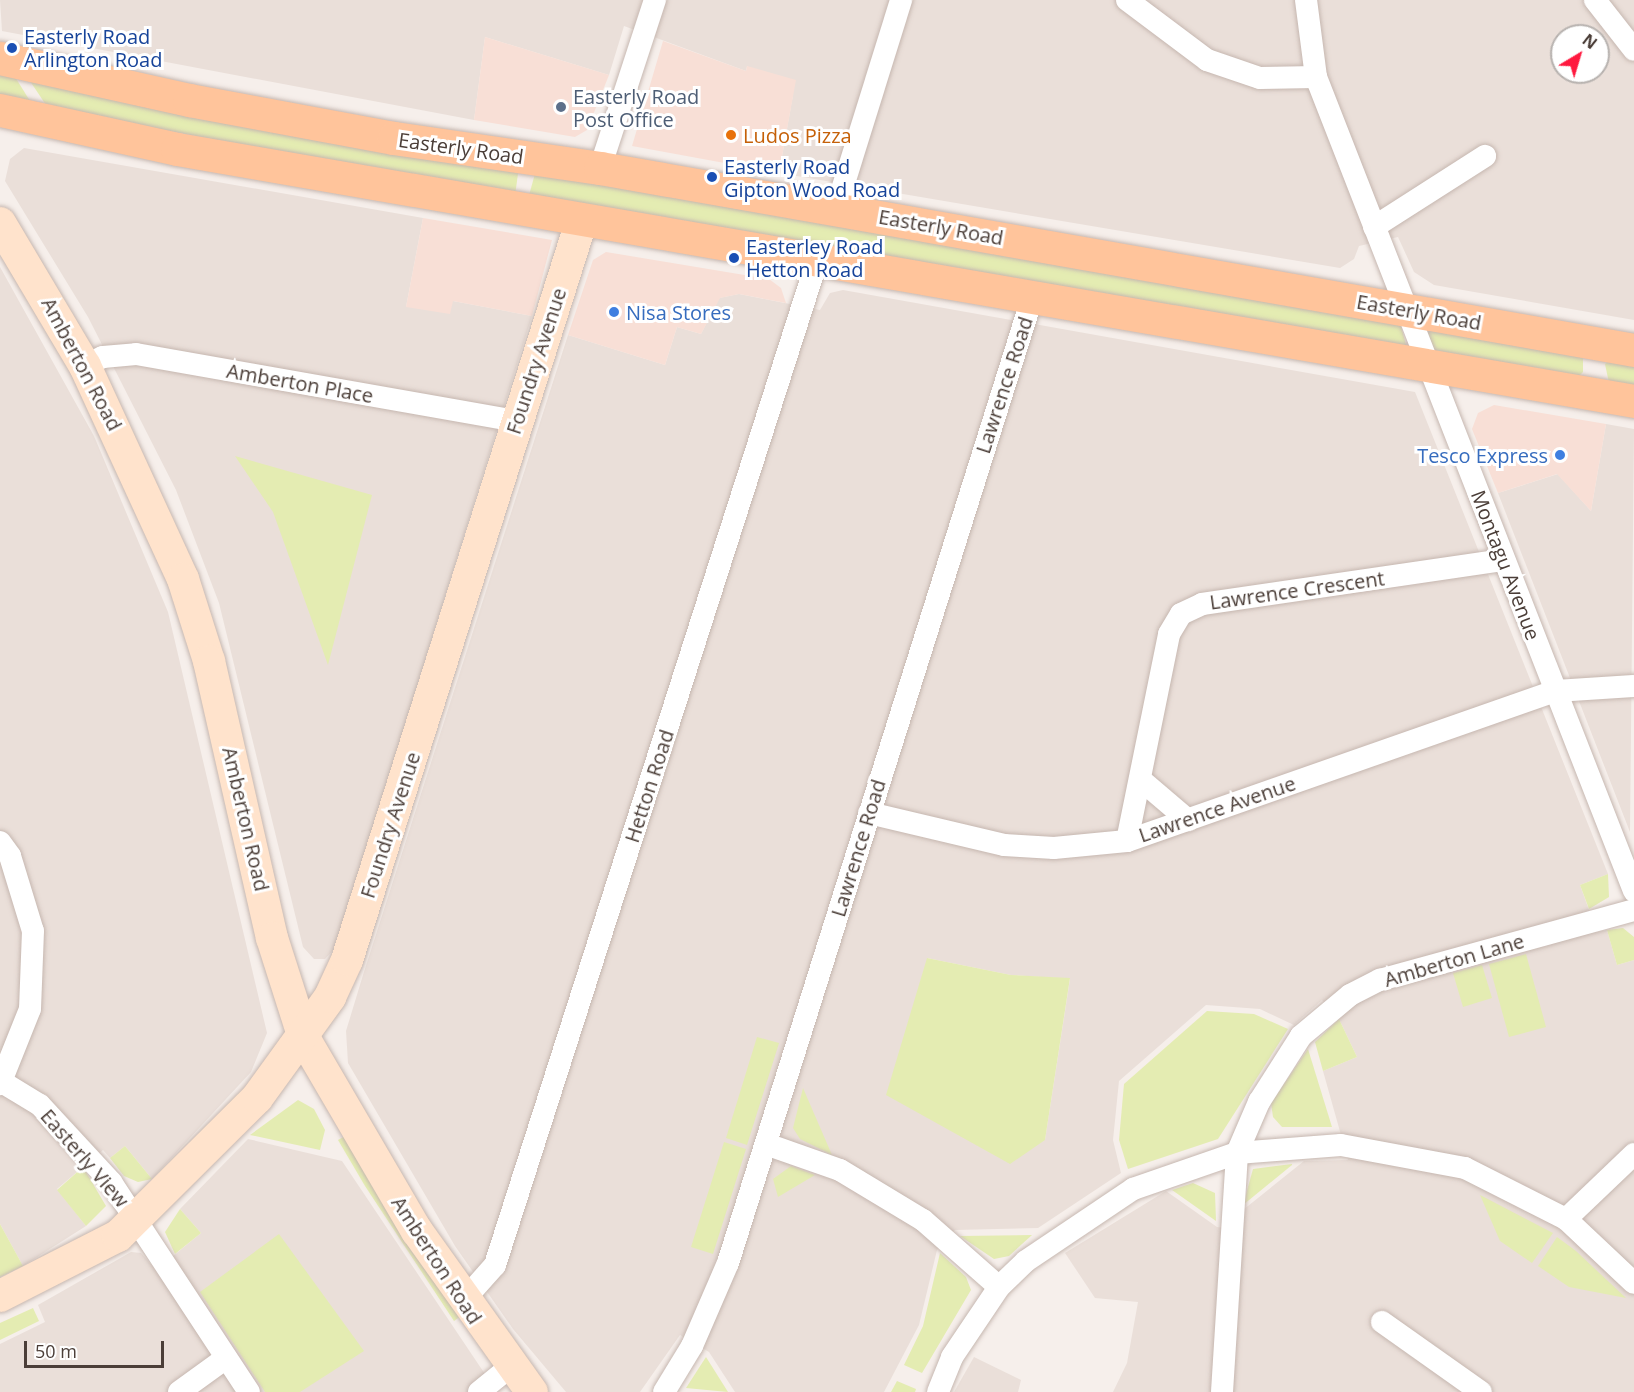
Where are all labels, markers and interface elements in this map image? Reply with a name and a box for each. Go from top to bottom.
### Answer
place label: Easterly Road Arlington Road [24,24,162,71]
north arrow [1550,24,1610,84]
text: N [1578,29,1602,54]
marker: Easterly Road Arlington Road [5,41,19,55]
place label: Easterly Road Post Office [573,84,699,131]
marker: Easterly Road Post Office [554,100,568,114]
place label: Ludos Pizza [743,123,852,147]
street label: Easterly Road [397,127,525,169]
marker: Ludos Pizza [724,128,738,142]
place label: Easterly Road Gipton Wood Road [724,154,900,201]
marker: Easterly Road Gipton Wood Road [705,170,719,184]
street label: Easterly Road [877,204,1005,250]
place label: Easterley Road Hetton Road [746,234,884,281]
marker: Easterley Road Hetton Road [727,251,741,265]
street label: Foundry Avenue [501,285,571,437]
street label: Easterly Road [1355,289,1483,335]
street label: Amberton Road [37,293,127,435]
place label: Nisa Stores [626,300,731,324]
marker: Nisa Stores [607,305,621,319]
street label: Lawrence Road [971,314,1037,456]
street label: Amberton Place [225,358,375,408]
place label: Tesco Express [1417,443,1548,467]
marker: Tesco Express [1553,448,1567,462]
street label: Montagu Avenue [1466,487,1546,643]
street label: Lawrence Crescent [1208,566,1386,614]
street label: Hetton Road [619,726,679,846]
street label: Amberton Road [218,745,274,893]
street label: Foundry Avenue [355,749,425,901]
street label: Lawrence Avenue [1135,771,1299,847]
street label: Lawrence Road [826,776,890,920]
street label: Amberton Lane [1381,929,1527,991]
street label: Easterly View [36,1104,134,1212]
street label: Amberton Road [387,1192,487,1328]
scale bar [27,1329,166,1367]
text: 50 m [35,1339,77,1363]

